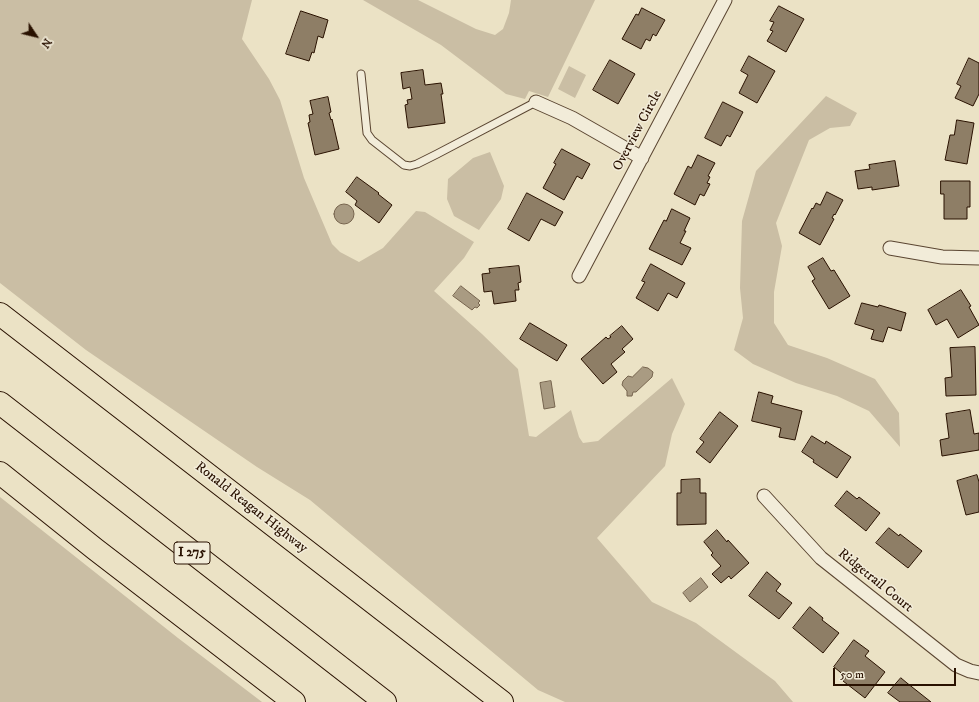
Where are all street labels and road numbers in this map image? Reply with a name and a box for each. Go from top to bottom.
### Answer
street label: Overview Circle [610,88,666,174]
street label: Ronald Reagan Highway [191,459,311,557]
road number: I 275 [174,542,210,564]
street label: Ridgetrail Court [834,546,916,616]

